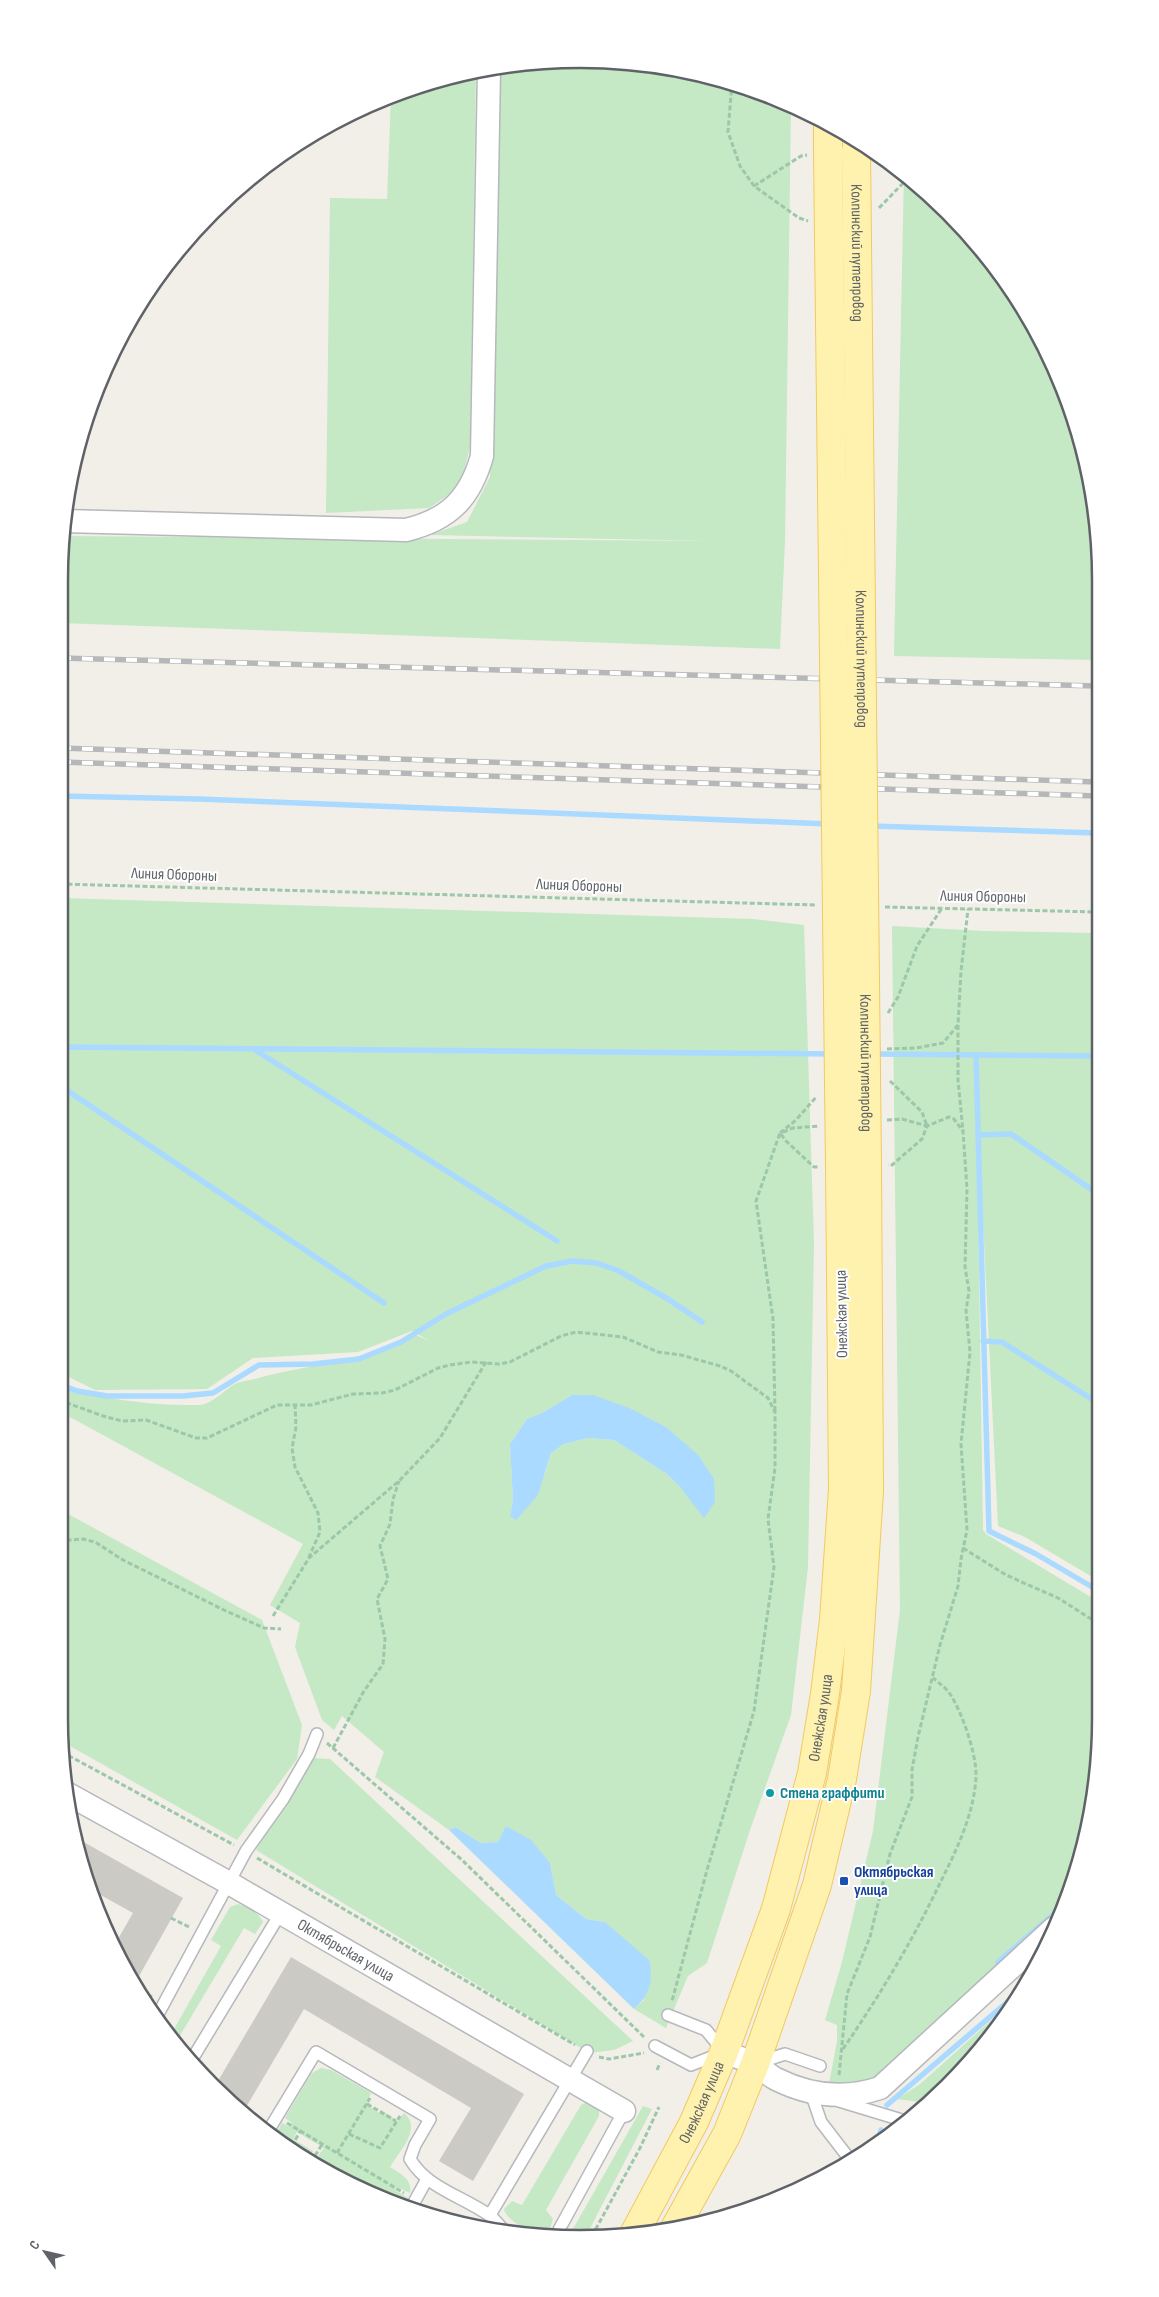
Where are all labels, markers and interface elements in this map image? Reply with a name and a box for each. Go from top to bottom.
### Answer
street label: Колпинский путепровод [847,184,867,322]
street label: Колпинский путепровод [851,590,872,728]
street label: Линия Обороны [130,864,217,886]
street label: Линия Обороны [535,875,622,897]
street label: Линия Обороны [939,887,1026,907]
street label: Колпинский путепровод [856,994,876,1132]
street label: Онежская улица [832,1270,852,1358]
street label: Онежская улица [805,1673,837,1763]
place label: Стена граффити [780,1784,884,1803]
marker: Стена граффити [764,1787,776,1799]
place label: Октябрьская улица [854,1863,934,1900]
marker: Октябрьская улица [838,1875,850,1887]
street label: Октябрьская улица [294,1915,398,1986]
street label: Онежская улица [675,2058,728,2147]
north arrow [20,2227,70,2277]
text: С [26,2237,44,2253]

